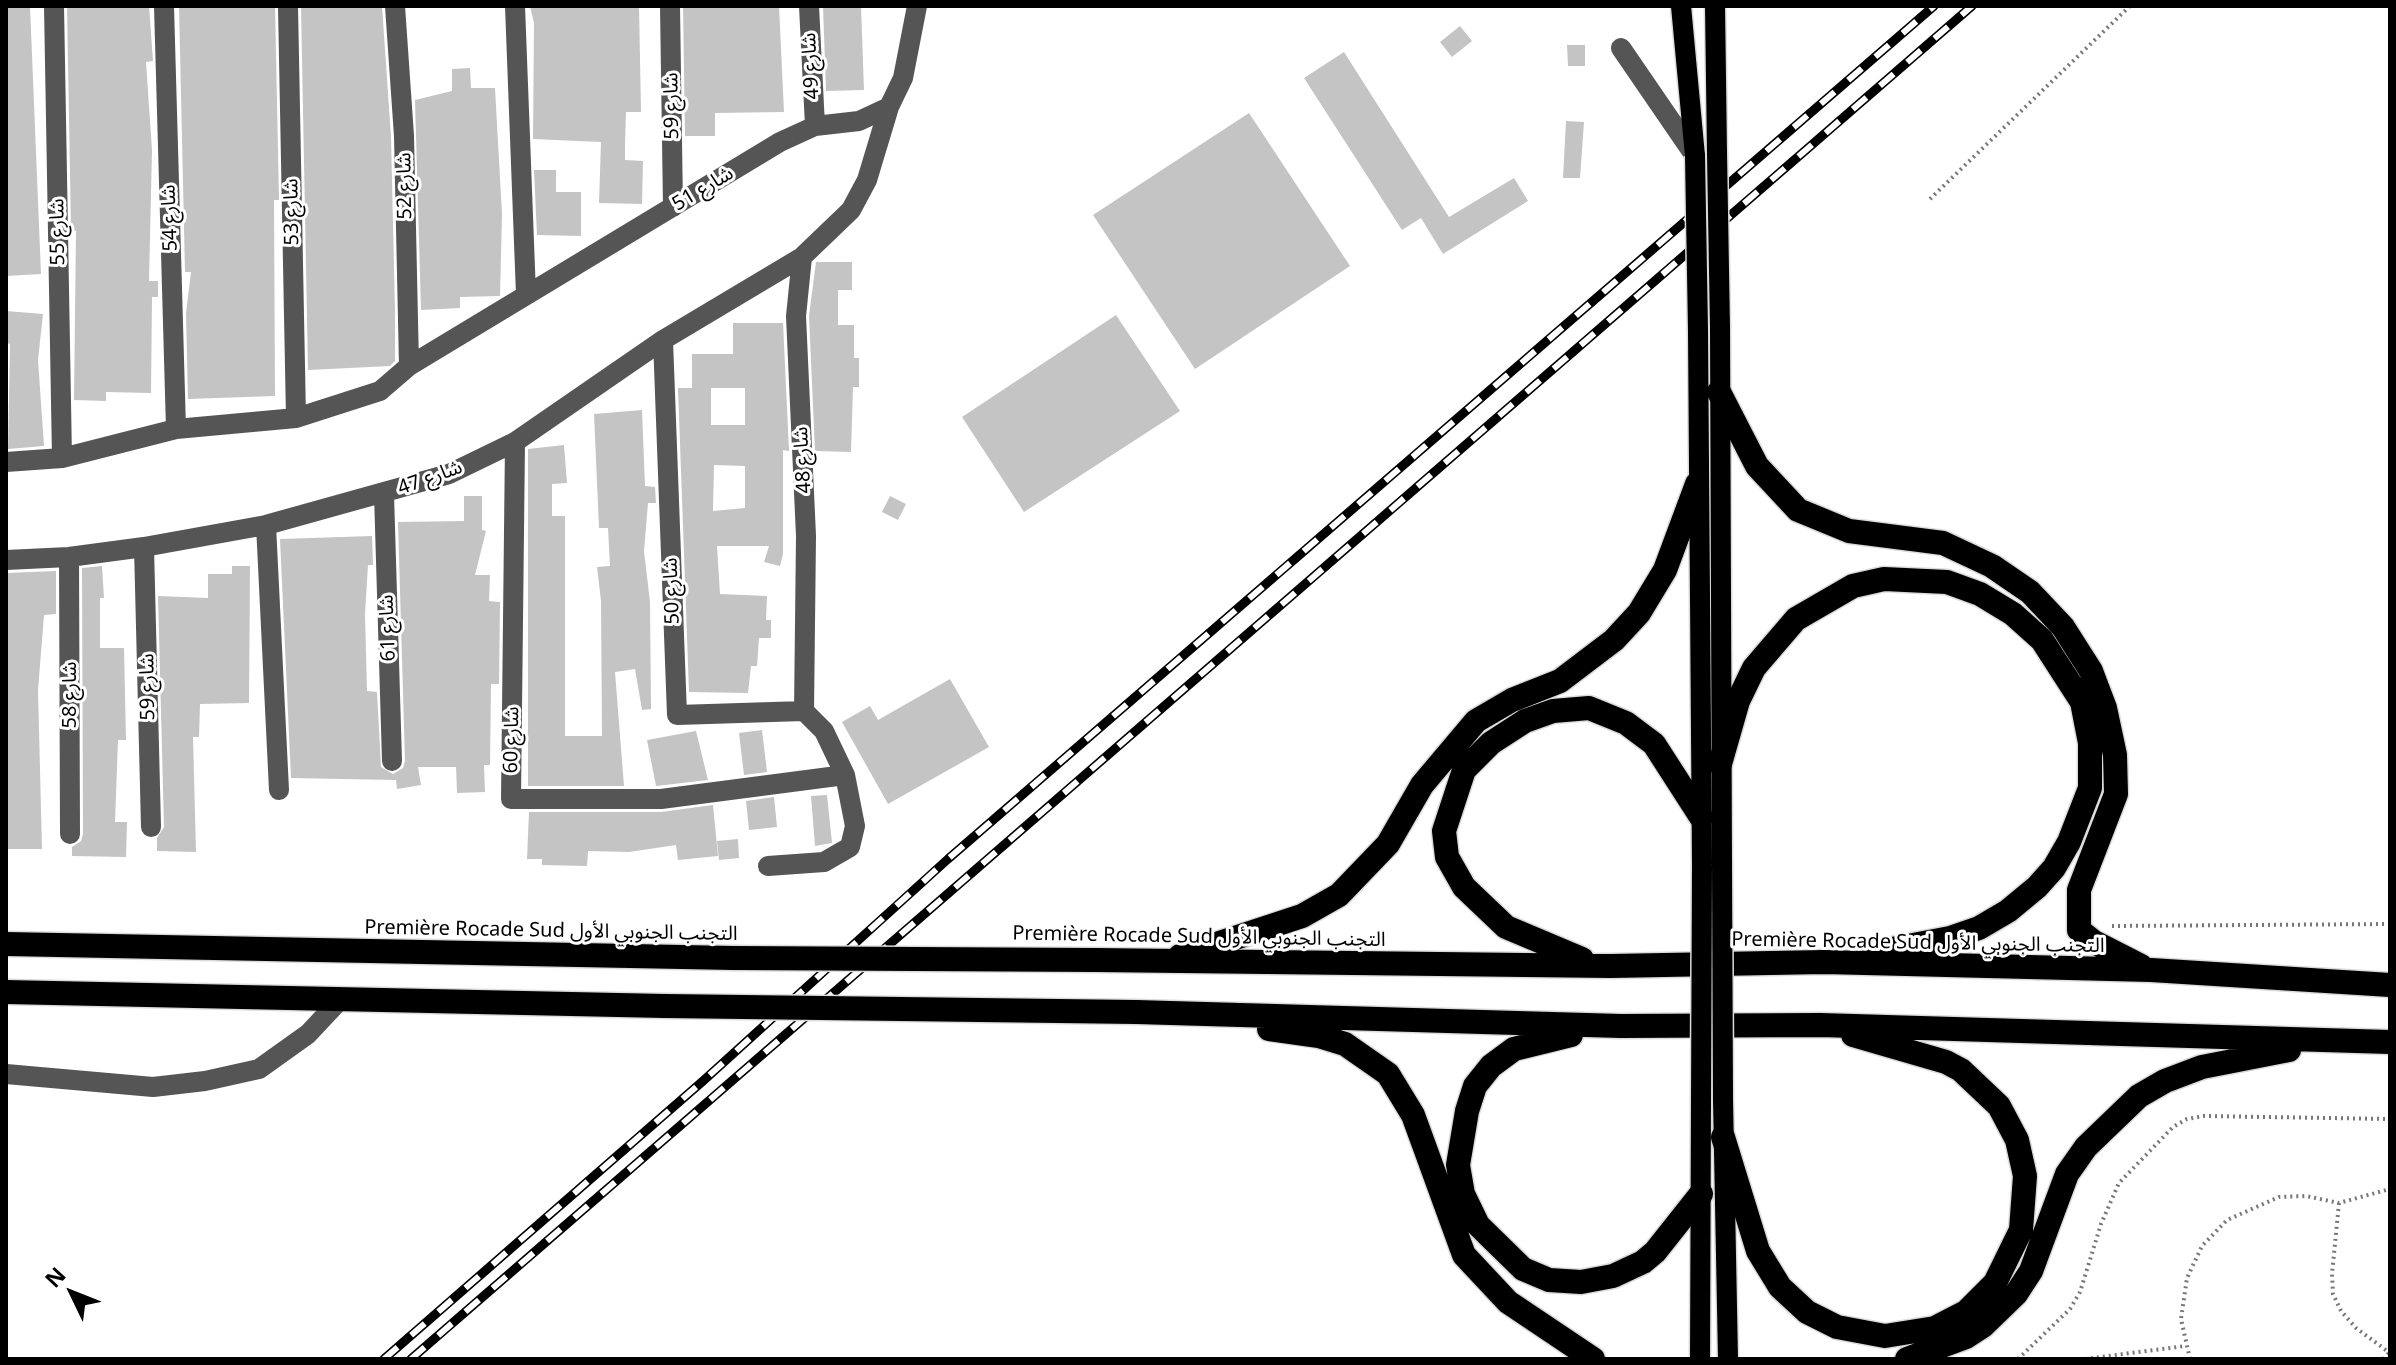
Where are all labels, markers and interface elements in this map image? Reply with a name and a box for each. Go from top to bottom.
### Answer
street label: شارع 49 [797,32,825,100]
street label: شارع 59 [659,72,685,140]
street label: شارع 52 [392,152,418,220]
street label: شارع 51 [668,161,738,217]
street label: شارع 53 [279,178,305,246]
street label: شارع 54 [157,184,183,252]
street label: شارع 55 [45,198,71,266]
street label: شارع 48 [789,426,817,494]
street label: شارع 47 [394,455,466,501]
street label: شارع 50 [659,557,685,625]
street label: شارع 61 [375,594,401,662]
street label: شارع 59 [135,653,161,721]
street label: شارع 58 [58,661,82,729]
street label: شارع 60 [499,706,525,774]
street label: Première Rocade Sud التجنب الجنوبي الأول [364,916,738,946]
street label: Première Rocade Sud التجنب الجنوبي الأول [1012,922,1386,952]
street label: Première Rocade Sud التجنب الجنوبي الأول [1731,928,2105,958]
north arrow [32,1253,112,1333]
text: N [37,1260,72,1293]

